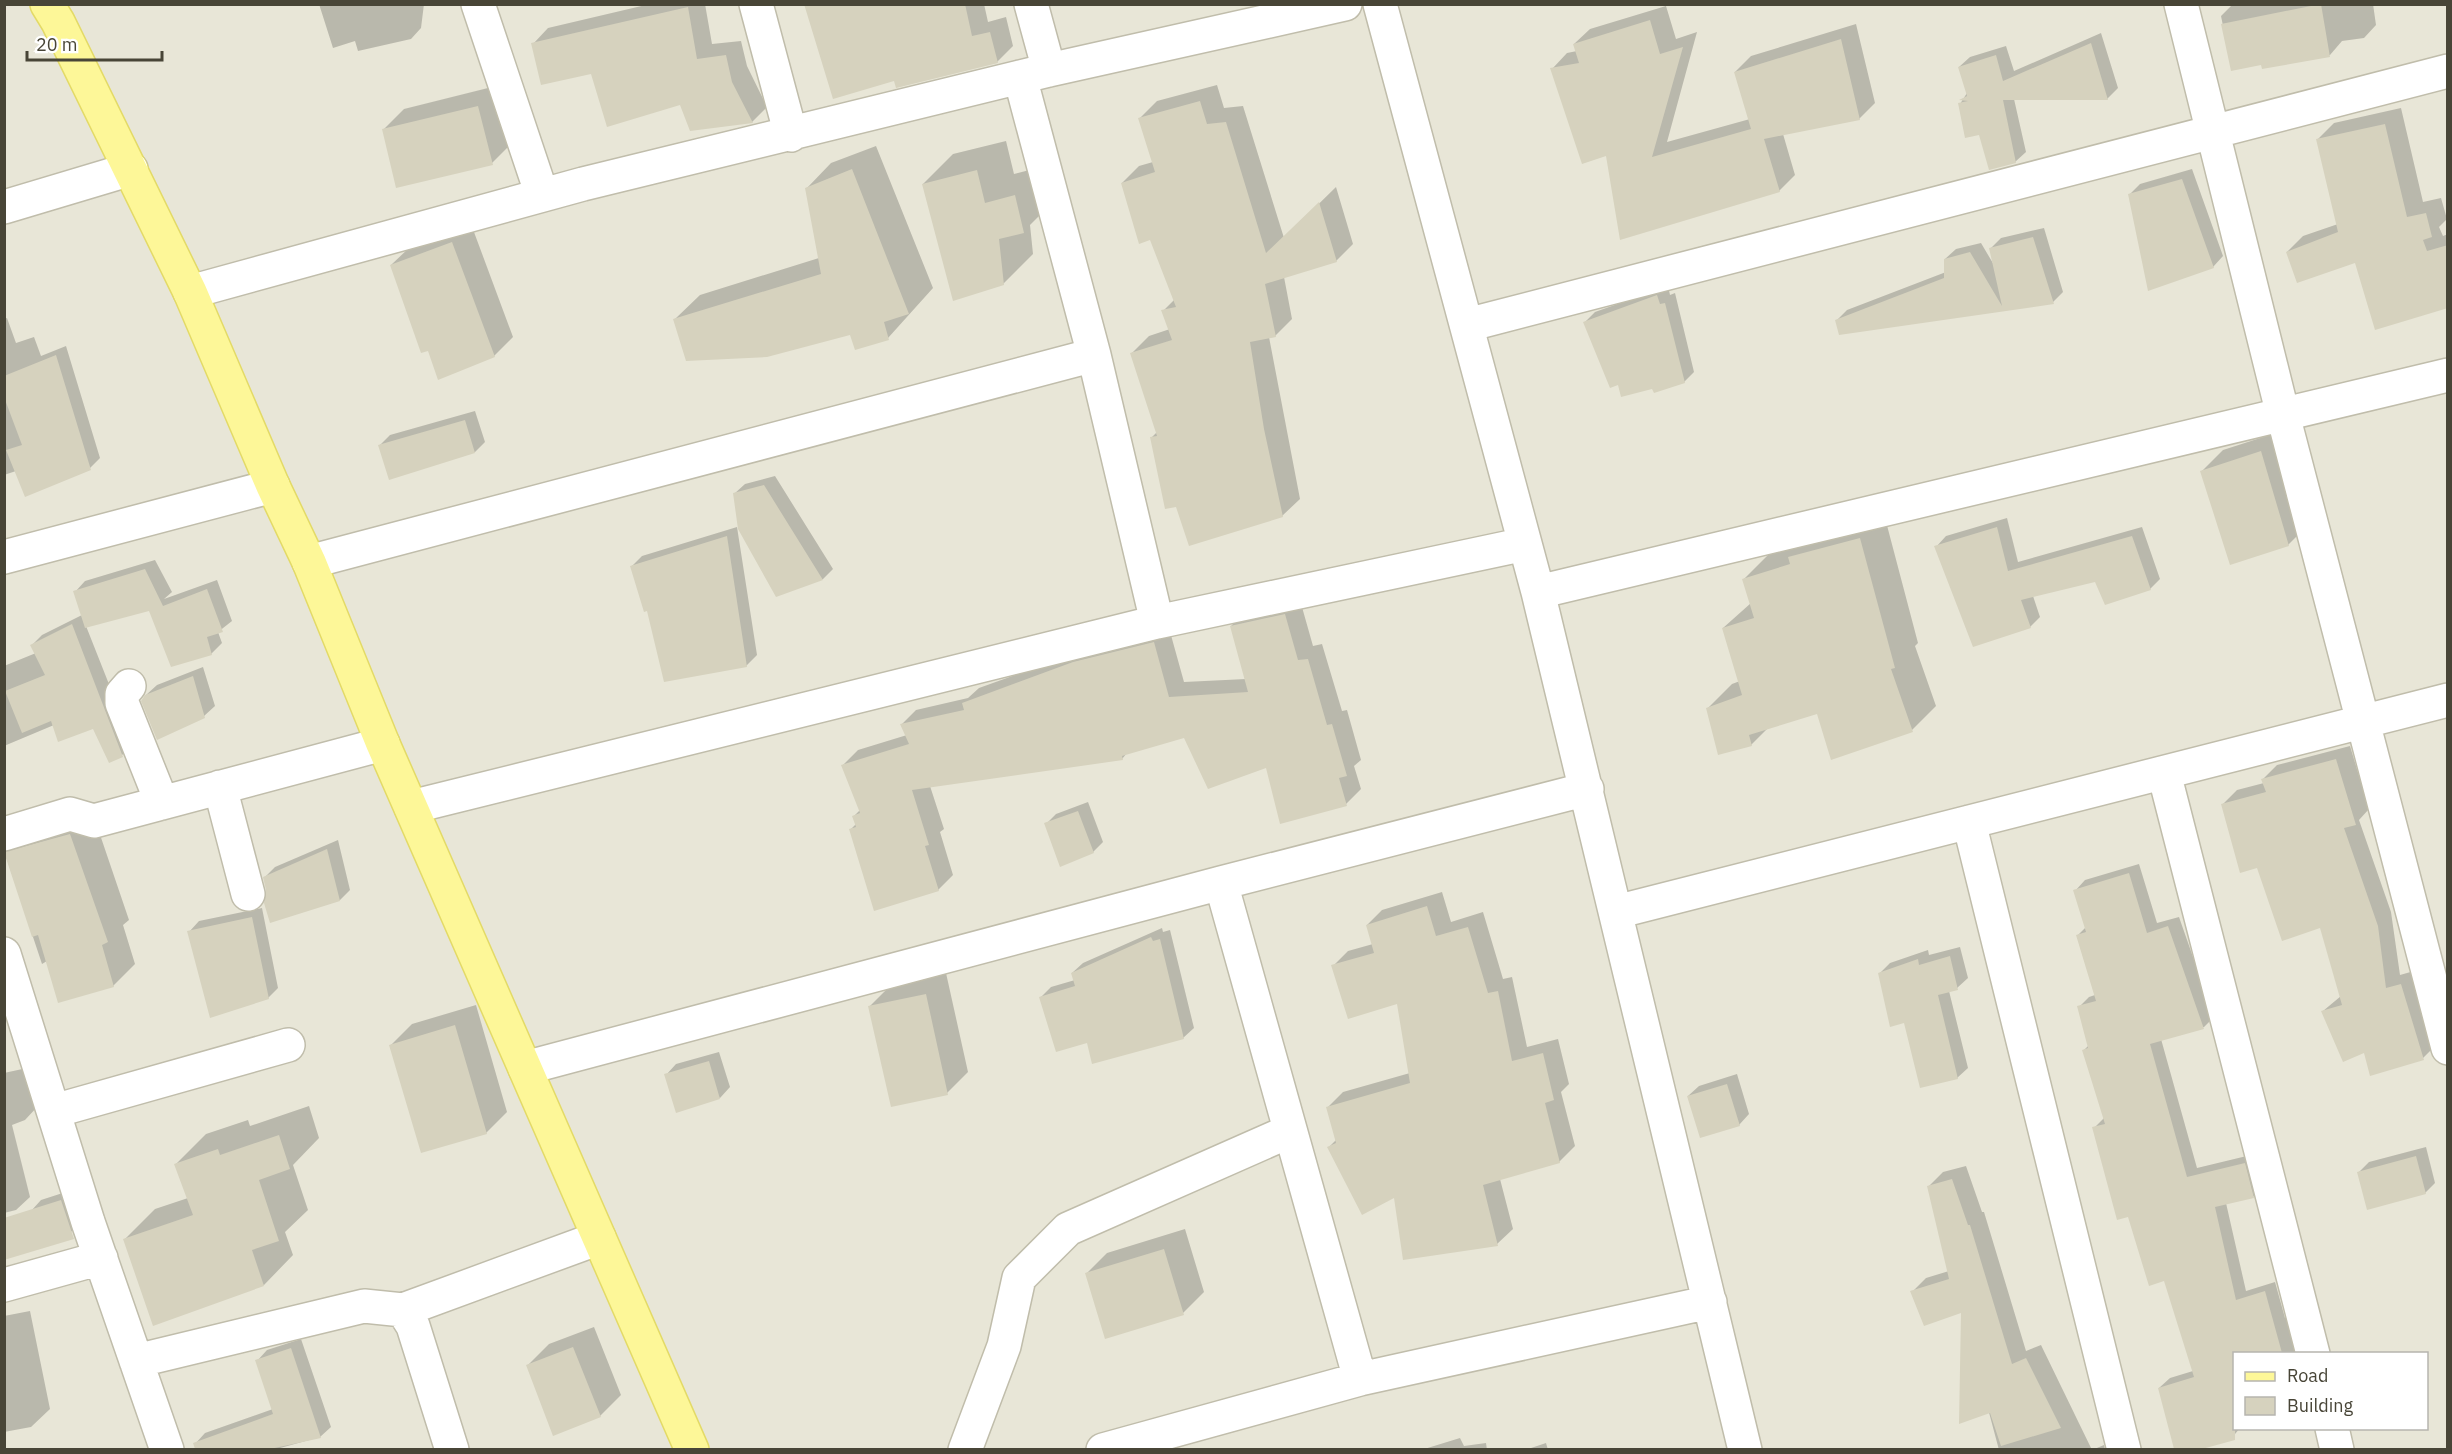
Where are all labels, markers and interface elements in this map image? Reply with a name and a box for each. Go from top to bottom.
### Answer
scale bar [27,24,162,62]
text: 20 m [36,33,78,56]
legend [2233,1352,2428,1430]
text: Road [2287,1364,2328,1387]
text: Building [2287,1394,2354,1417]

